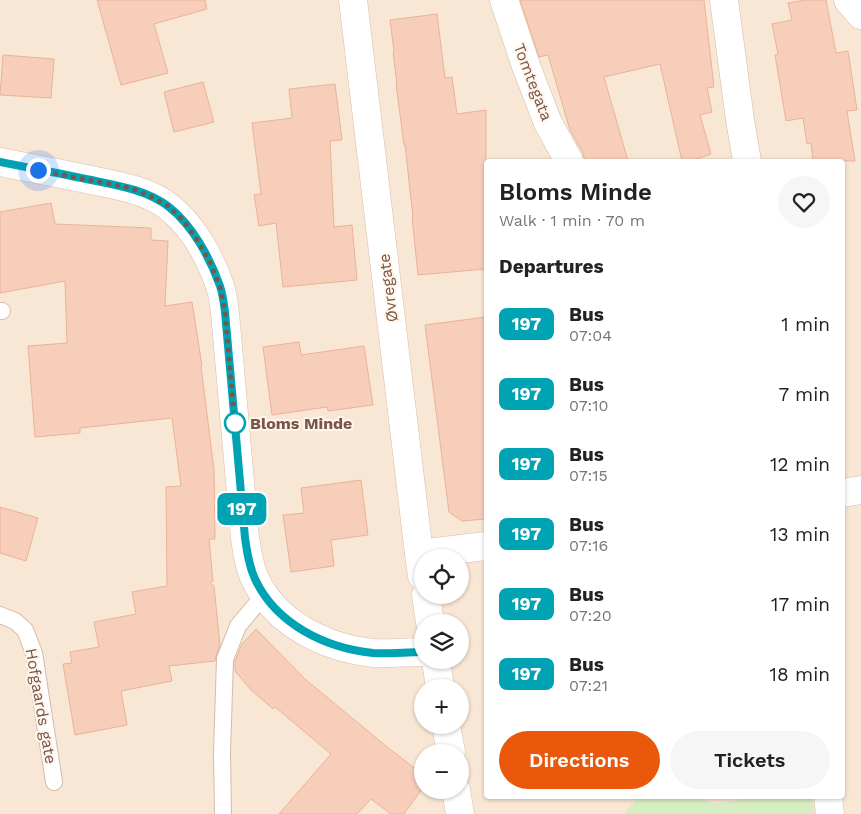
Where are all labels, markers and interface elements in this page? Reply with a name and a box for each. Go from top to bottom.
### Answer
street label: Tomtegata [510,41,556,123]
your location [26,158,51,183]
button: heart [778,176,830,228]
text: Bloms Minde [499,178,652,206]
text: Walk · 1 min · 70 m [499,211,645,230]
street label: Øvregate [374,253,402,323]
text: Departures [499,255,604,278]
text: Bus [569,303,604,326]
text: 197 [512,313,541,334]
text: 1 min [781,313,830,336]
text: 07:04 [569,326,612,345]
text: Bus [569,373,604,396]
text: 197 [512,383,541,404]
text: 7 min [779,383,830,406]
text: 07:10 [569,396,609,415]
marker: Bloms Minde [224,412,246,434]
place label: Bloms Minde [250,414,352,433]
text: Bus [569,443,604,466]
text: 197 [512,453,541,474]
text: 12 min [770,453,830,476]
text: 07:15 [569,466,608,485]
line badge: 197 [213,493,271,525]
text: 197 [227,498,257,519]
text: Bus [569,513,604,536]
text: 197 [512,523,541,544]
text: 13 min [770,523,830,546]
text: 07:16 [569,536,608,555]
map controls [414,549,469,799]
button: locate [414,549,469,604]
text: Bus [569,583,604,606]
text: 197 [512,593,541,614]
text: 17 min [771,593,830,616]
text: 07:20 [569,606,612,625]
button: layers [414,614,469,669]
street label: Hofgaards gate [21,647,61,765]
text: Bus [569,653,604,676]
text: 197 [512,663,541,684]
text: 18 min [769,663,830,686]
text: 07:21 [569,676,608,695]
button: + [414,679,469,734]
button: Directions [499,731,660,789]
button: Tickets [670,731,830,789]
button: − [414,744,469,799]

